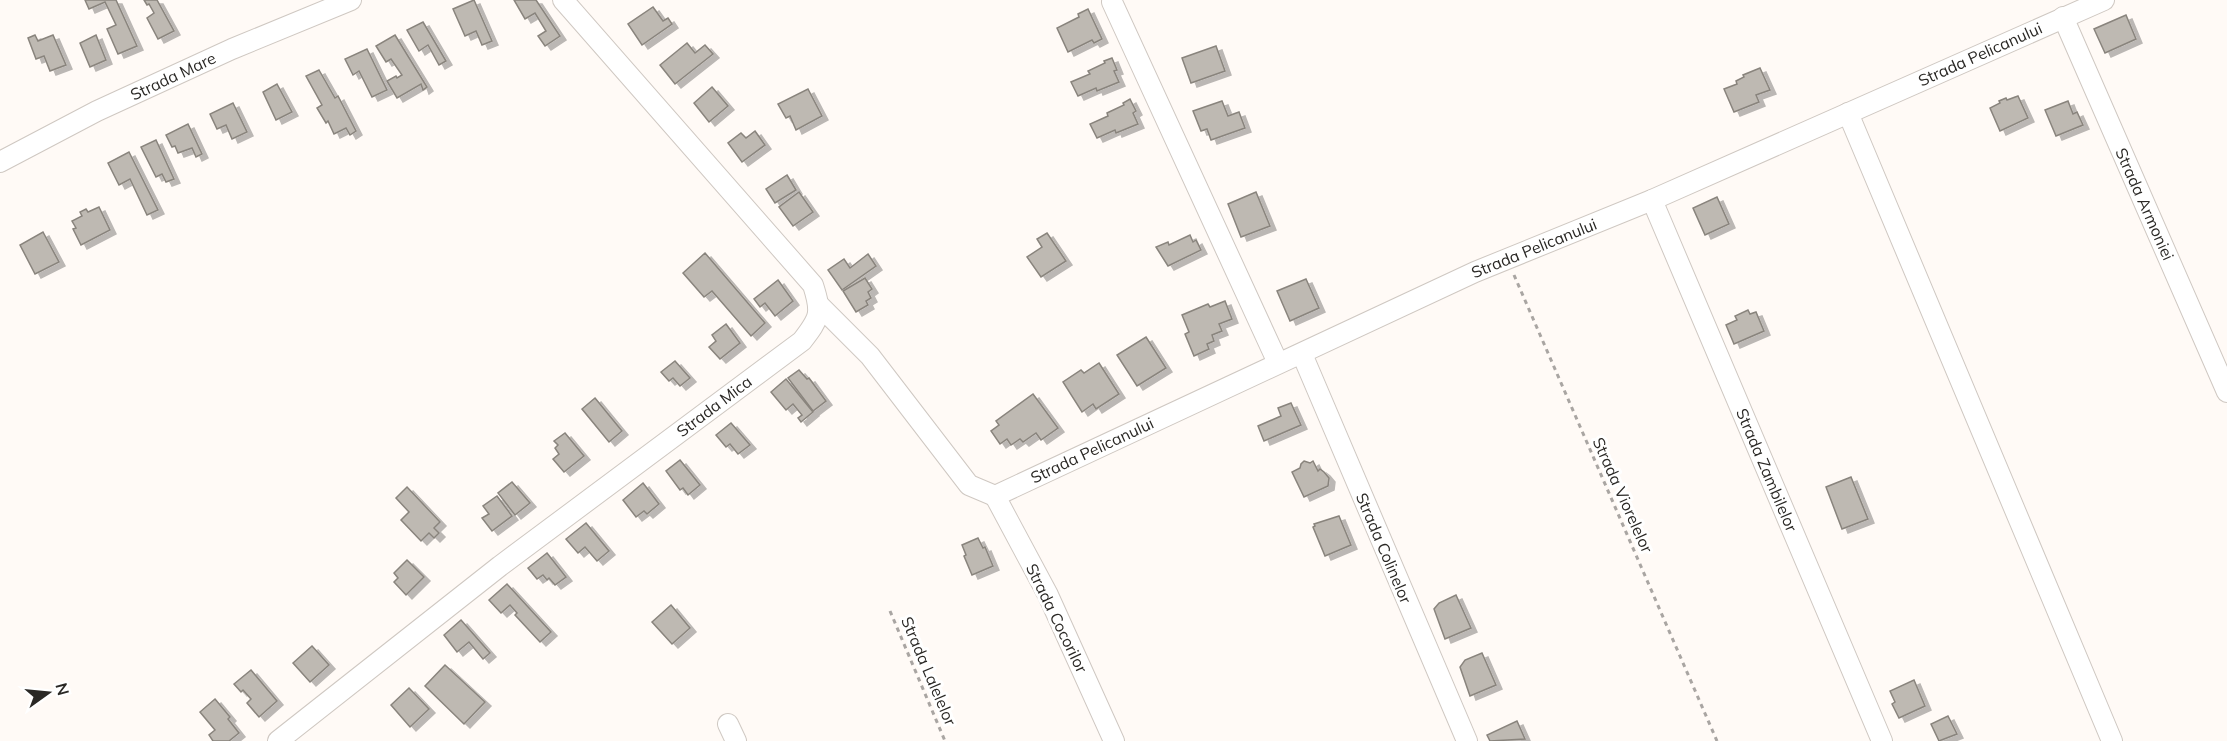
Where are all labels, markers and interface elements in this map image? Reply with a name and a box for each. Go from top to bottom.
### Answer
street label: Strada Pelicanului [1915,18,2045,90]
street label: Strada Mare [127,47,219,105]
street label: Strada Armoniei [2111,145,2179,263]
street label: Strada Pelicanului [1468,214,1600,282]
street label: Strada Mica [672,371,756,441]
street label: Strada Zambilelor [1732,405,1802,535]
street label: Strada Pelicanului [1027,413,1157,487]
street label: Strada Viorelelor [1589,434,1657,556]
street label: Strada Colinelor [1352,490,1416,606]
street label: Strada Cocorilor [1022,560,1092,676]
street label: Strada Lalelelor [897,614,961,729]
north arrow [18,663,78,723]
text: N [51,681,74,698]

